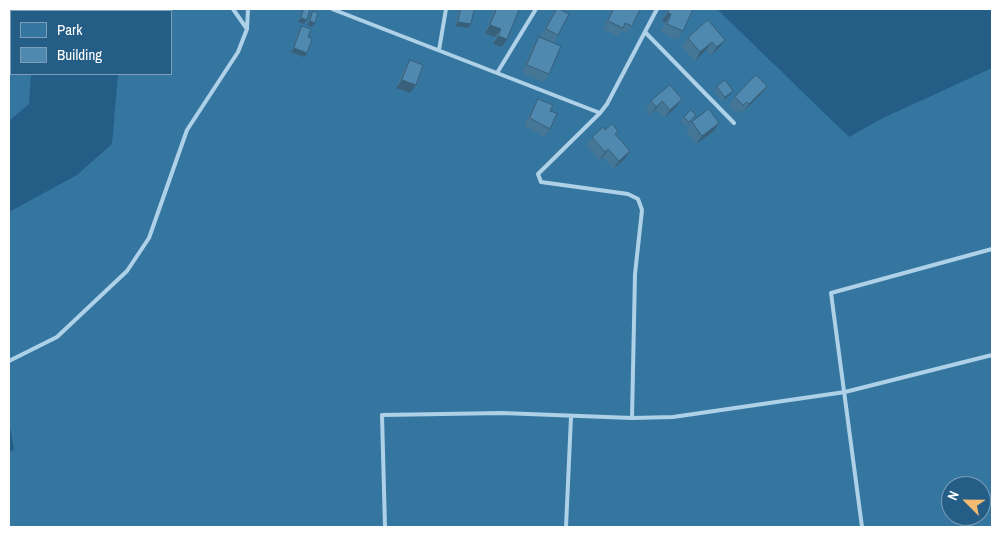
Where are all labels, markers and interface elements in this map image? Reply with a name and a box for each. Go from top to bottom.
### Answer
legend [10,10,172,75]
text: Park [57,19,82,40]
text: Building [57,44,102,65]
north arrow [941,476,991,526]
text: N [943,488,963,503]

